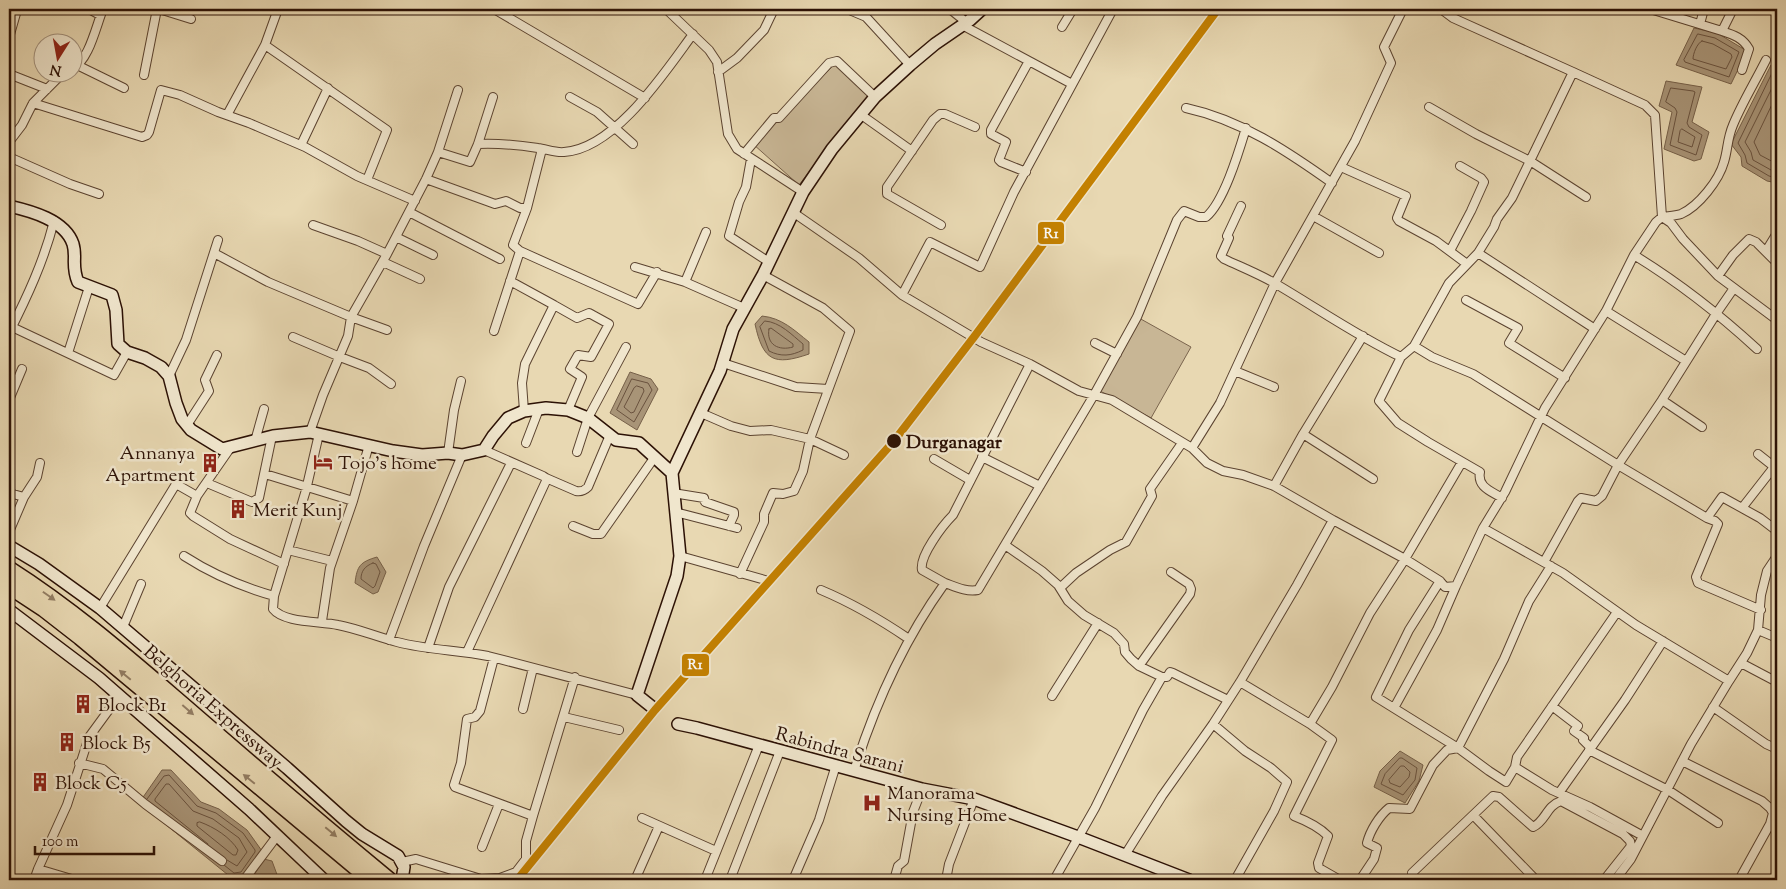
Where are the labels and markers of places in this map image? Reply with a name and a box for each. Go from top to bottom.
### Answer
place label: Durganagar [906,430,1003,457]
marker: Durganagar [885,432,903,450]
place label: Annanya Apartment [105,441,195,490]
hotel icon: Tojo's home [312,451,334,473]
place label: Tojo's home [338,451,437,478]
building icon: Annanya Apartment [199,452,221,474]
building icon: Merit Kunj [227,498,249,520]
place label: Merit Kunj [253,498,342,525]
building icon: Block B1 [72,693,94,715]
place label: Block B1 [98,693,167,720]
building icon: Block B5 [56,731,78,753]
place label: Block B5 [82,731,151,758]
building icon: Block C5 [29,771,51,793]
place label: Block C5 [55,771,127,798]
place label: Manorama Nursing Home [887,781,1007,830]
hospital icon: Manorama Nursing Home [861,792,883,814]

